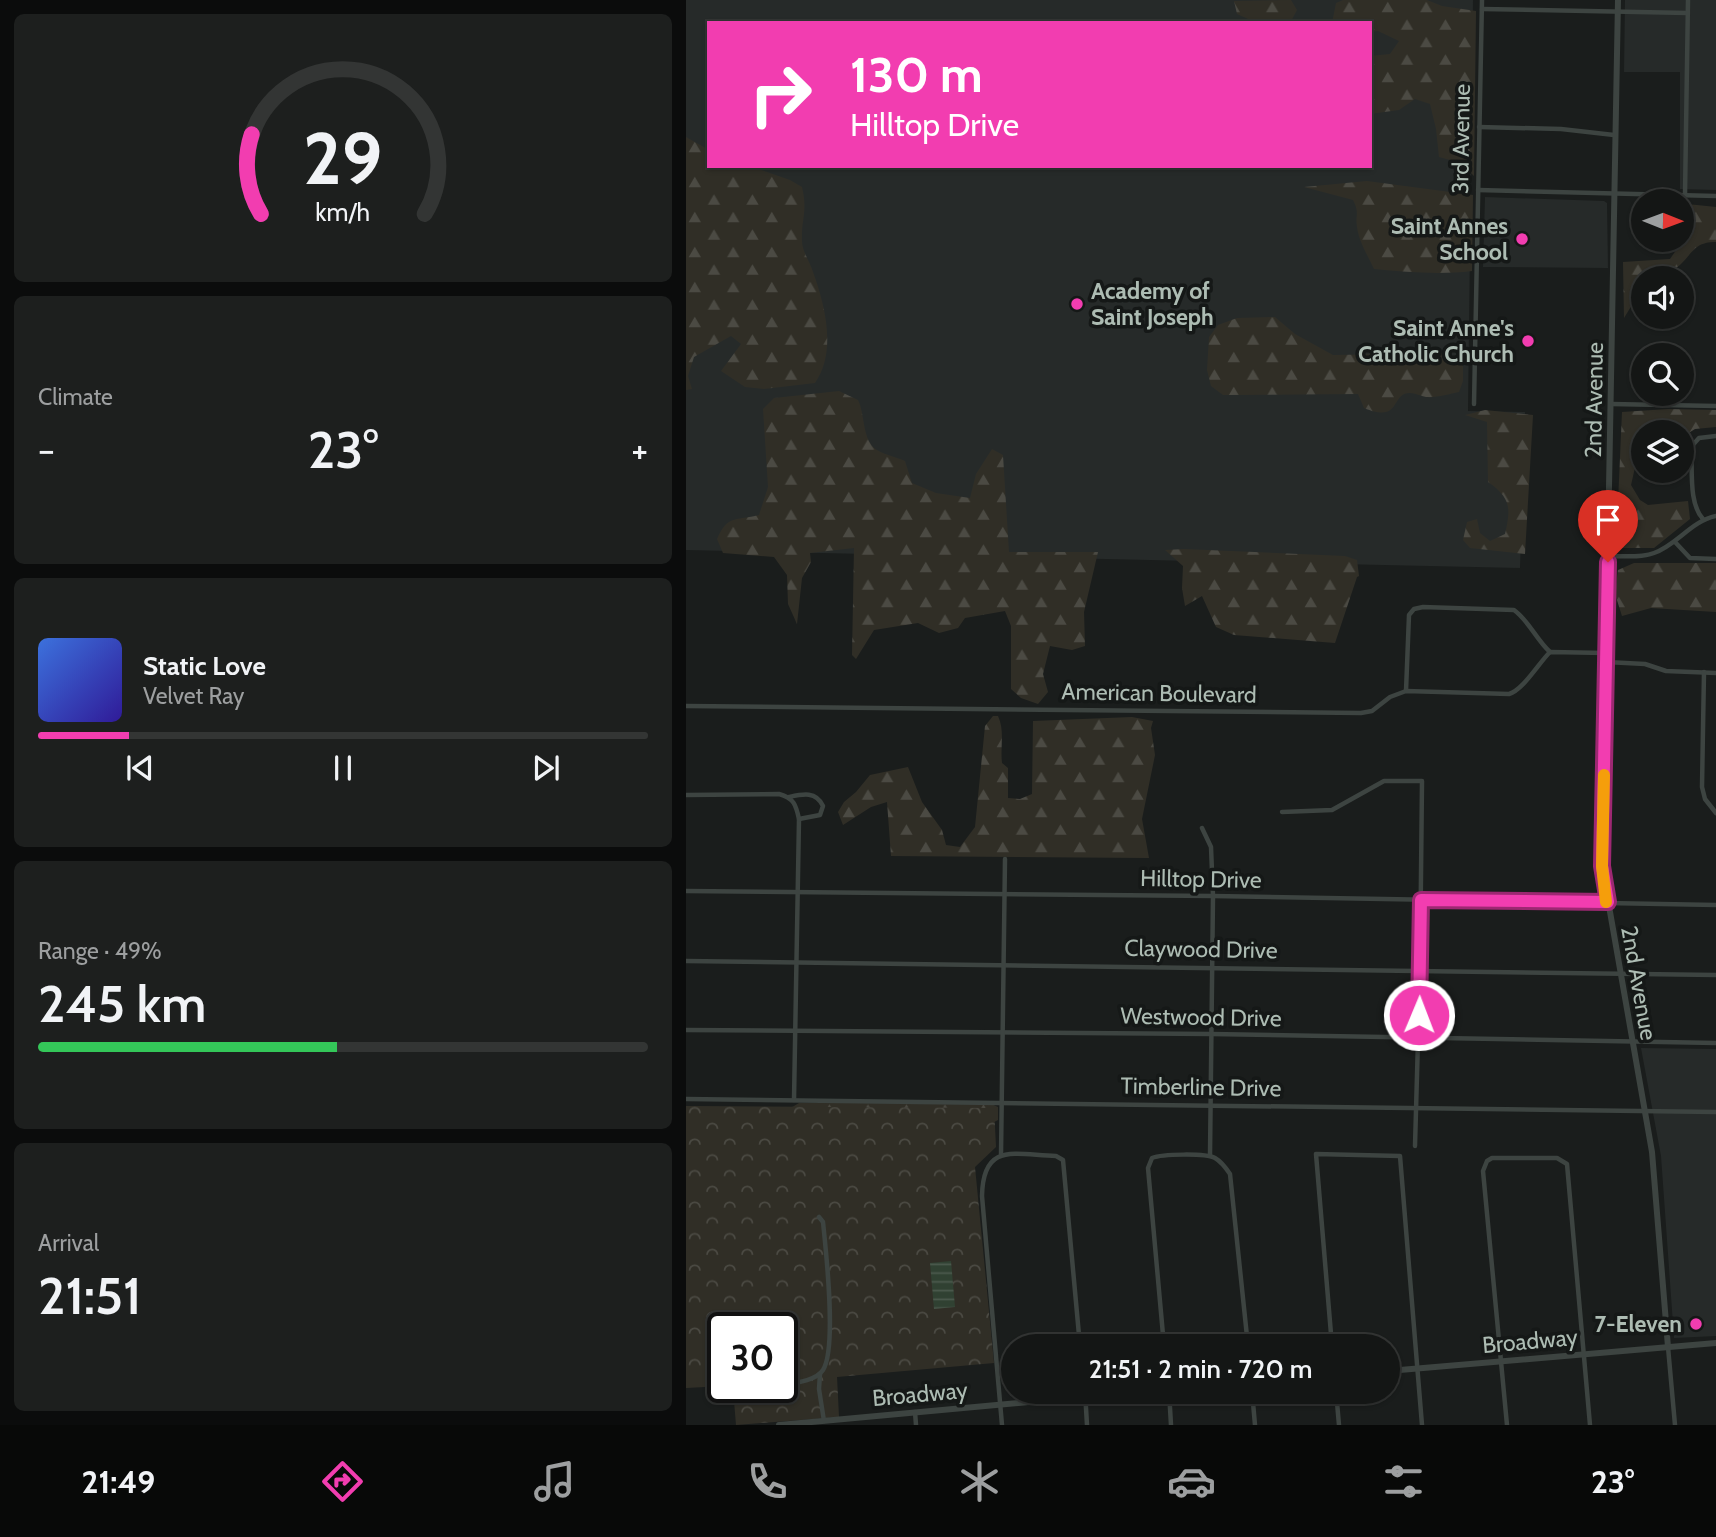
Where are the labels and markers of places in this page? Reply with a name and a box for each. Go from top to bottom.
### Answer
place label: Saint Annes School [1391,212,1508,266]
marker: Saint Annes School [1514,231,1530,247]
place label: Academy of Saint Joseph [1091,277,1214,331]
marker: Academy of Saint Joseph [1069,296,1085,312]
place label: Saint Anne's Catholic Church [1358,314,1514,368]
marker: Saint Anne's Catholic Church [1520,333,1536,349]
pin [1578,490,1638,562]
place label: 7-Eleven [1595,1310,1682,1338]
marker: 7-Eleven [1688,1316,1704,1332]

